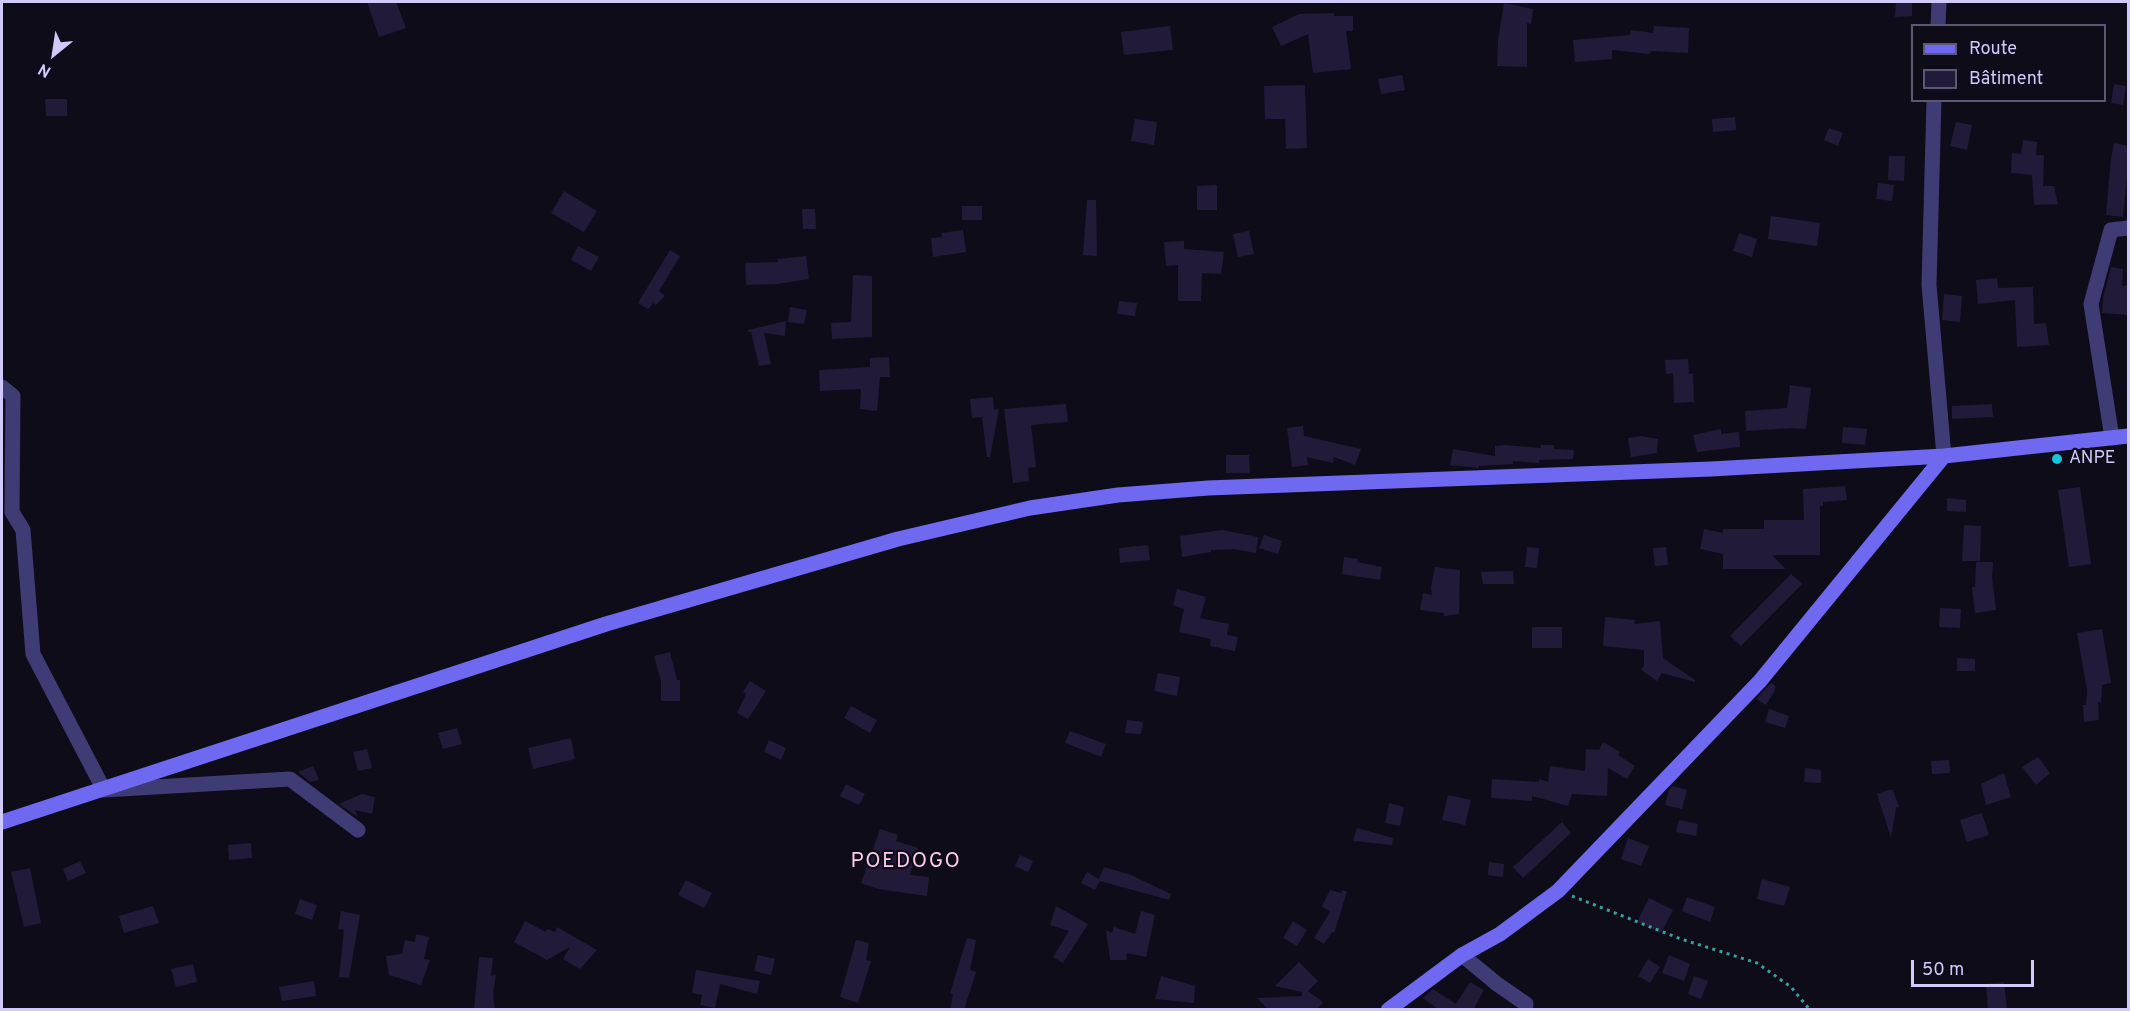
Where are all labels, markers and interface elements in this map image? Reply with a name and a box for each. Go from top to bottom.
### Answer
north arrow [24,24,84,84]
legend [1911,24,2106,102]
text: Route [1969,38,2017,61]
text: N [35,58,55,81]
text: Bâtiment [1969,68,2043,91]
place label: ANPE [2069,448,2116,470]
marker: ANPE [2050,452,2064,466]
district label: POEDOGO [851,850,961,876]
scale bar [1914,948,2037,986]
text: 50 m [1922,959,1964,982]

